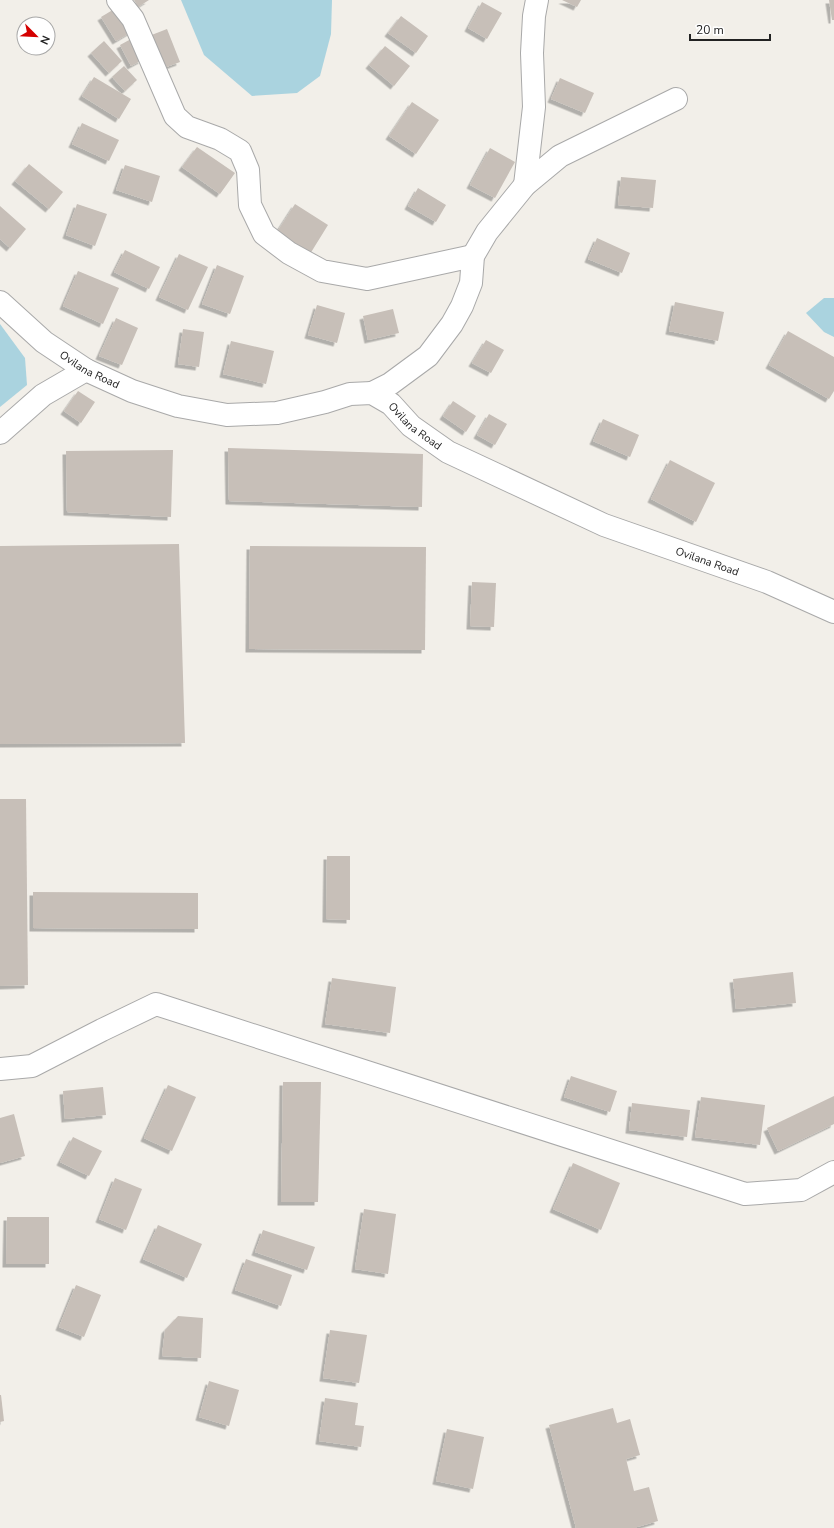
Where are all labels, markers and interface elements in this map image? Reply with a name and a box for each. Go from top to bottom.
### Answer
north arrow [16,16,56,56]
scale bar [690,16,770,42]
text: 20 m [696,22,724,38]
text: N [36,33,53,47]
street label: Ovilana Road [57,347,122,392]
street label: Ovilana Road [385,399,445,453]
street label: Ovilana Road [674,543,741,579]

